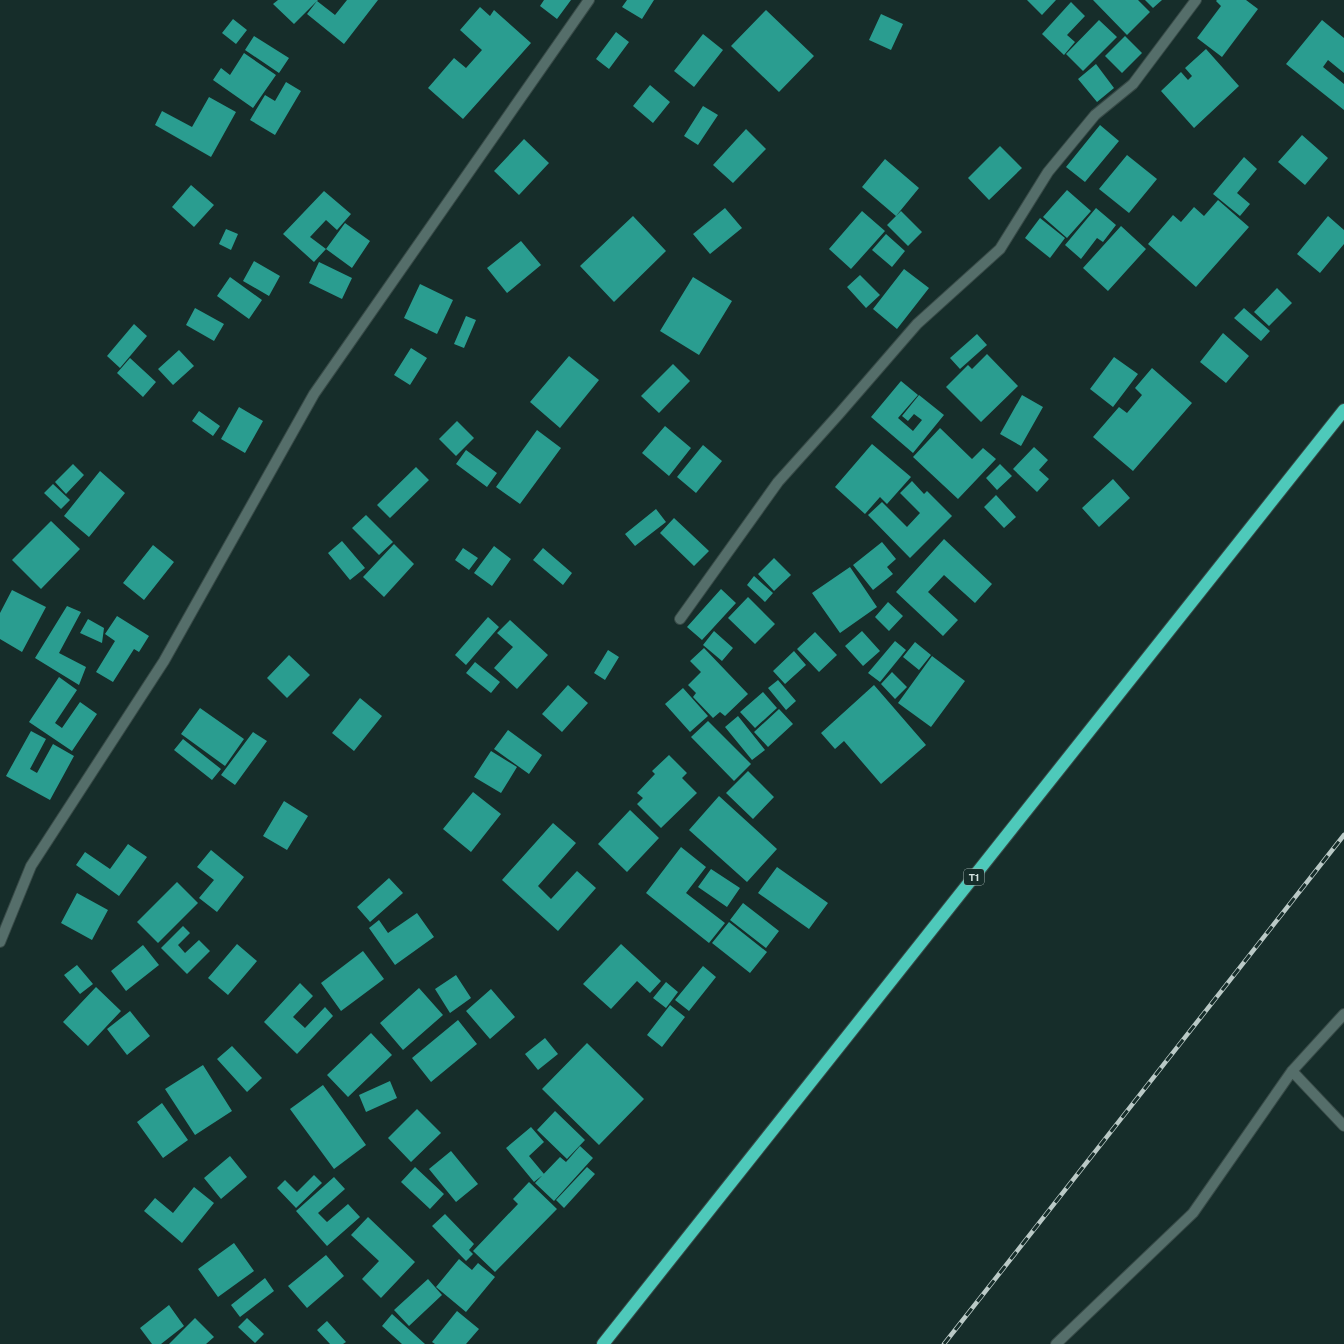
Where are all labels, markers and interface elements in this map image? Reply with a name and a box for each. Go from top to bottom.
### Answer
road number: T1 [964,869,984,885]

